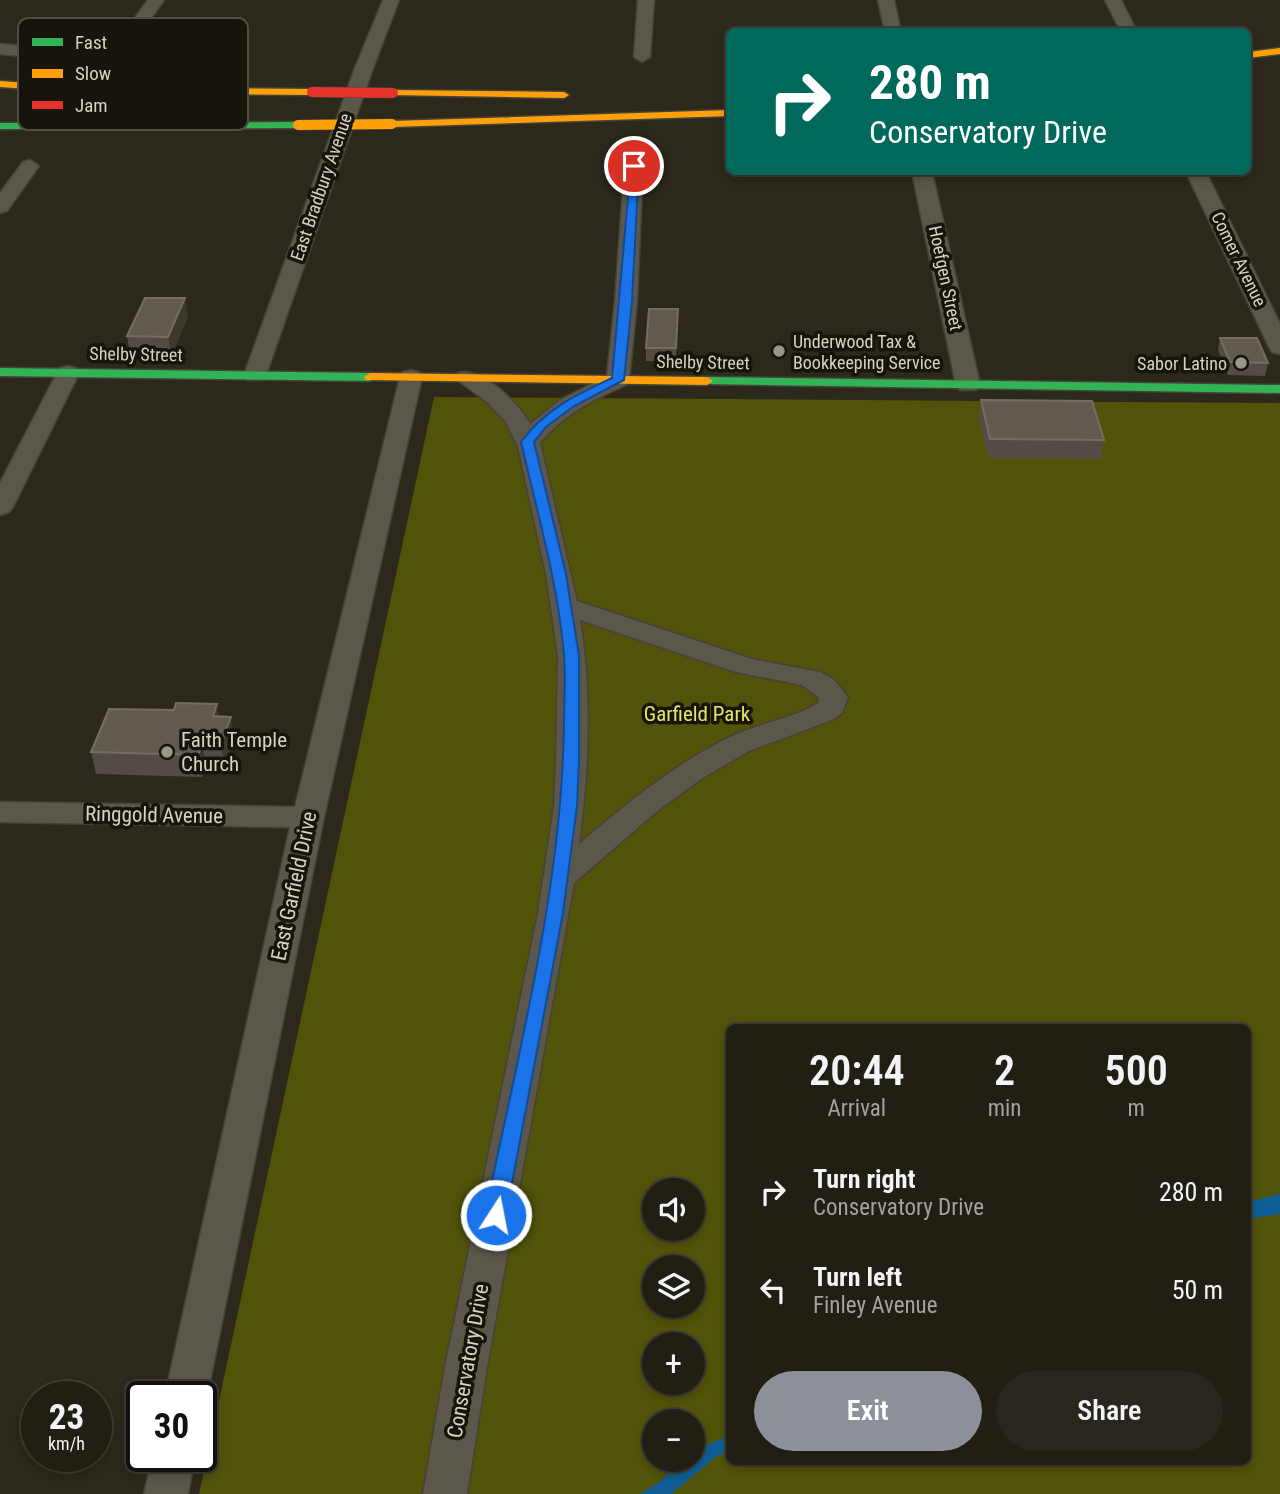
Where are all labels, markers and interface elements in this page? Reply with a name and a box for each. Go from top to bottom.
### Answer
legend [18,18,248,130]
text: Fast [75,31,107,54]
text: 280 m [869,54,991,111]
icon: right [754,56,845,147]
text: Slow [75,62,111,85]
text: Jam [75,94,108,117]
street label: East Bradbury Avenue [286,111,356,263]
text: Conservatory Drive [869,113,1107,151]
pin [604,136,664,196]
icon: arrive [615,147,653,185]
street label: Comer Avenue [1207,208,1271,310]
street label: Hoefgen Street [925,224,967,332]
place label: Underwood Tax & Bookkeeping Service [793,331,941,373]
street label: Shelby Street [89,343,183,365]
marker: Underwood Tax & Bookkeeping Service [771,343,787,359]
street label: Shelby Street [656,351,750,373]
place label: Sabor Latino [1137,353,1227,374]
marker: Sabor Latino [1233,355,1249,371]
park label: Garfield Park [644,702,751,726]
place label: Faith Temple Church [181,728,287,776]
marker: Faith Temple Church [159,744,175,760]
street label: Ringgold Avenue [85,802,223,828]
street label: East Garfield Drive [266,809,322,963]
text: 20:44 [809,1046,905,1095]
text: 2 [994,1046,1015,1095]
text: 500 [1105,1046,1168,1095]
text: Arrival [828,1095,886,1122]
text: min [988,1095,1021,1122]
text: m [1128,1095,1145,1122]
text: Turn right [813,1164,915,1194]
icon: right [754,1173,792,1211]
text: 280 m [1159,1177,1223,1207]
position arrow [459,1178,533,1252]
map controls [642,1178,705,1472]
button: sound [642,1178,705,1241]
text: Conservatory Drive [813,1194,984,1221]
button: layers [642,1255,705,1318]
text: Turn left [813,1262,902,1292]
icon: left [754,1271,792,1309]
text: 50 m [1172,1275,1223,1305]
street label: Conservatory Drive [443,1282,493,1440]
text: Finley Avenue [813,1292,937,1319]
button: + [642,1332,705,1395]
button: Exit [754,1371,982,1451]
button: Share [996,1371,1223,1451]
speed limit sign: 30 [126,1381,217,1472]
text: 23 [49,1397,84,1438]
button: − [642,1409,705,1472]
text: km/h [48,1433,85,1454]

